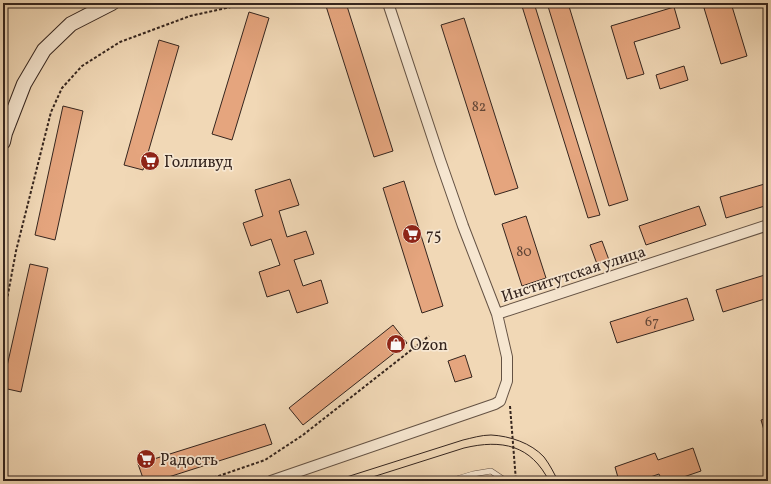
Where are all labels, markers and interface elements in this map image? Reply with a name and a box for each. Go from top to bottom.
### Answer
house number: 82 [472,98,486,117]
supermarket icon: Голливуд [139,150,161,172]
place label: Голливуд [164,152,232,174]
supermarket icon: 75 [401,223,423,245]
place label: 75 [426,225,441,247]
street label: Институтская улица [499,241,649,309]
house number: 80 [516,243,532,262]
house number: 67 [645,313,659,332]
shop icon: Ozon [385,333,407,355]
place label: Ozon [410,335,448,357]
supermarket icon: Радость [135,448,157,470]
place label: Радость [160,450,218,472]

